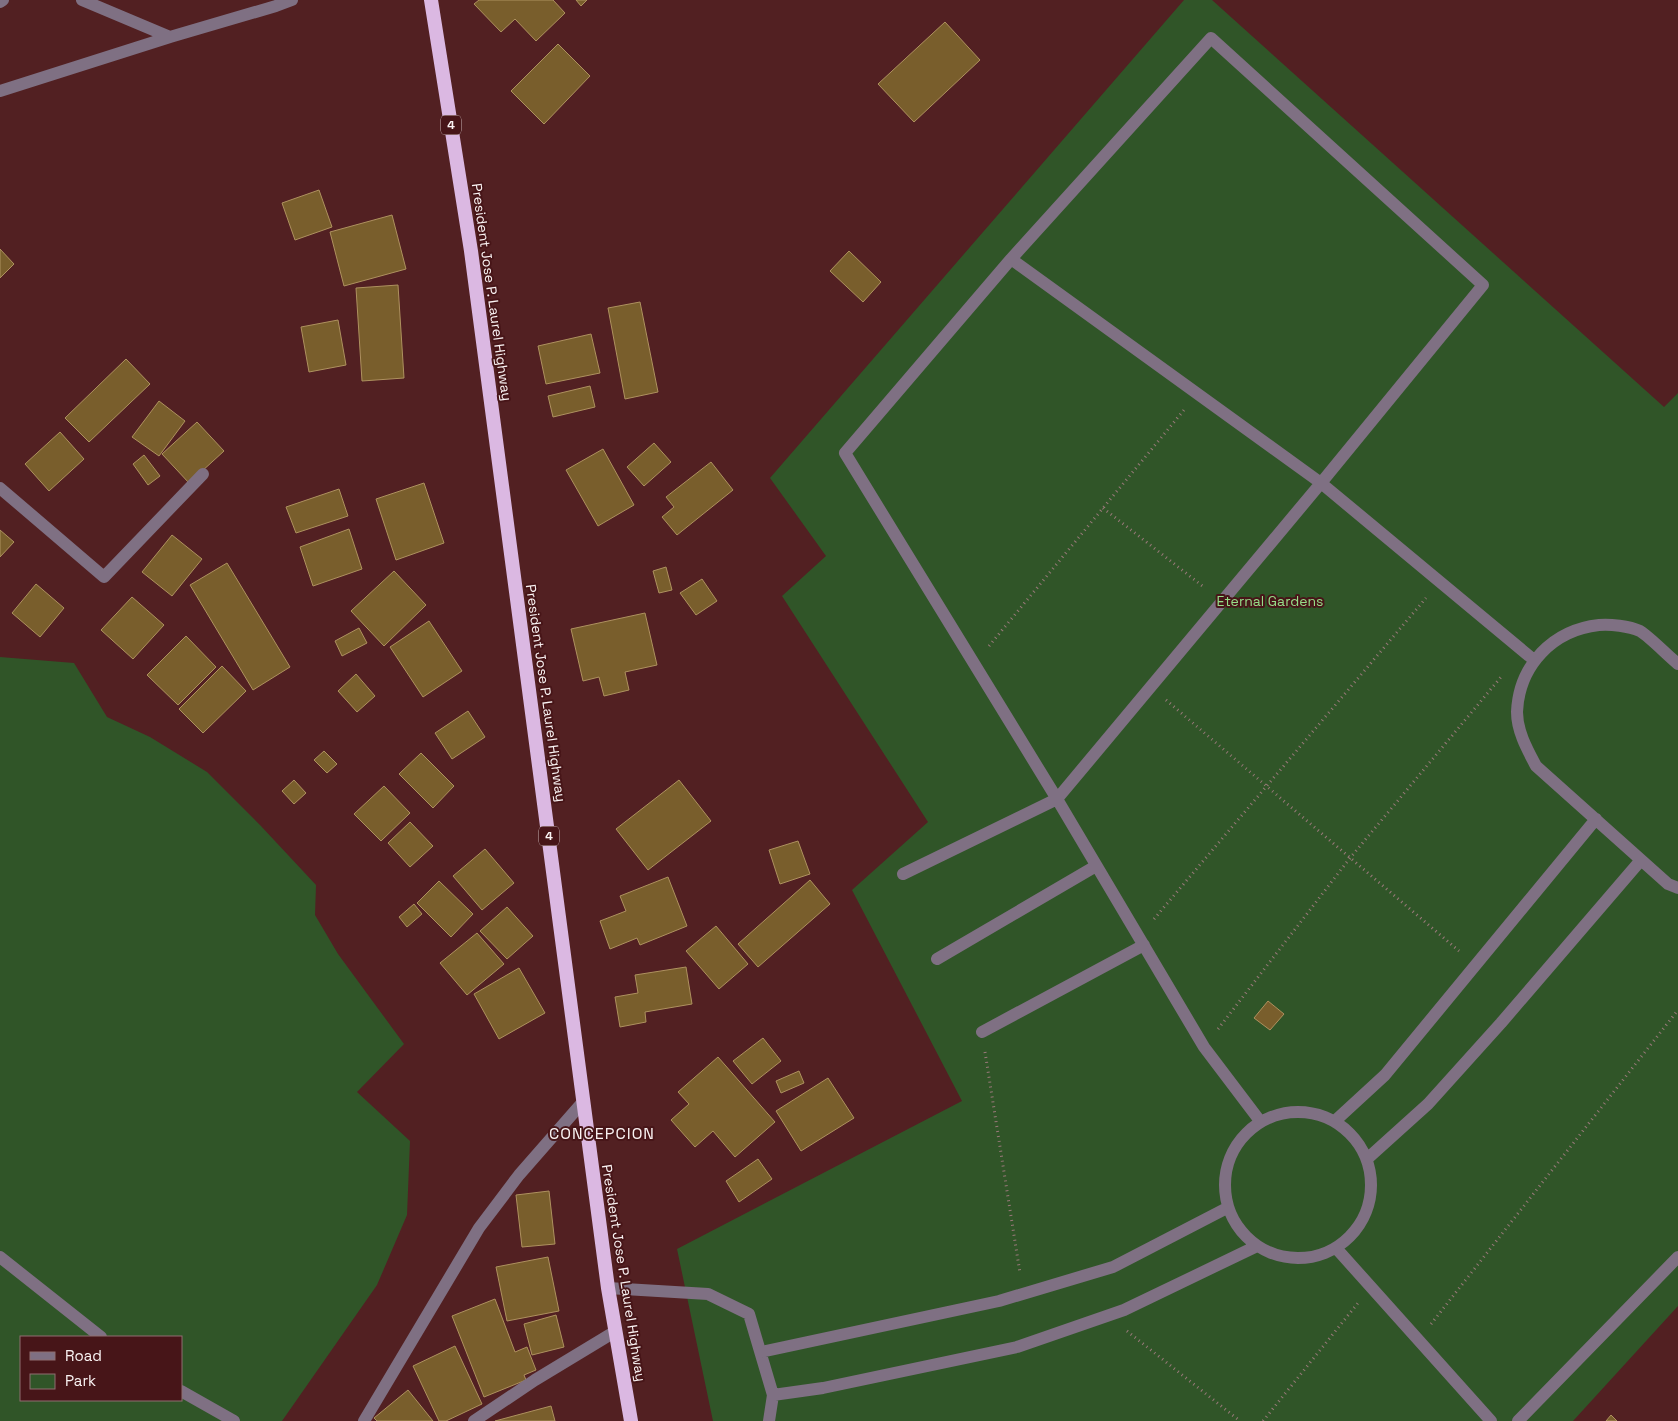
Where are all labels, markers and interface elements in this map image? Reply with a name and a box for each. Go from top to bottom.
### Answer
road number: 4 [441,116,461,134]
street label: President Jose P. Laurel Highway [468,182,516,402]
street label: President Jose P. Laurel Highway [522,583,570,803]
park label: Eternal Gardens [1217,592,1323,610]
road number: 4 [539,826,559,846]
district label: CONCEPCION [549,1123,655,1144]
street label: President Jose P. Laurel Highway [598,1163,650,1383]
legend [20,1336,182,1401]
text: Road [65,1346,102,1365]
text: Park [65,1371,96,1390]

